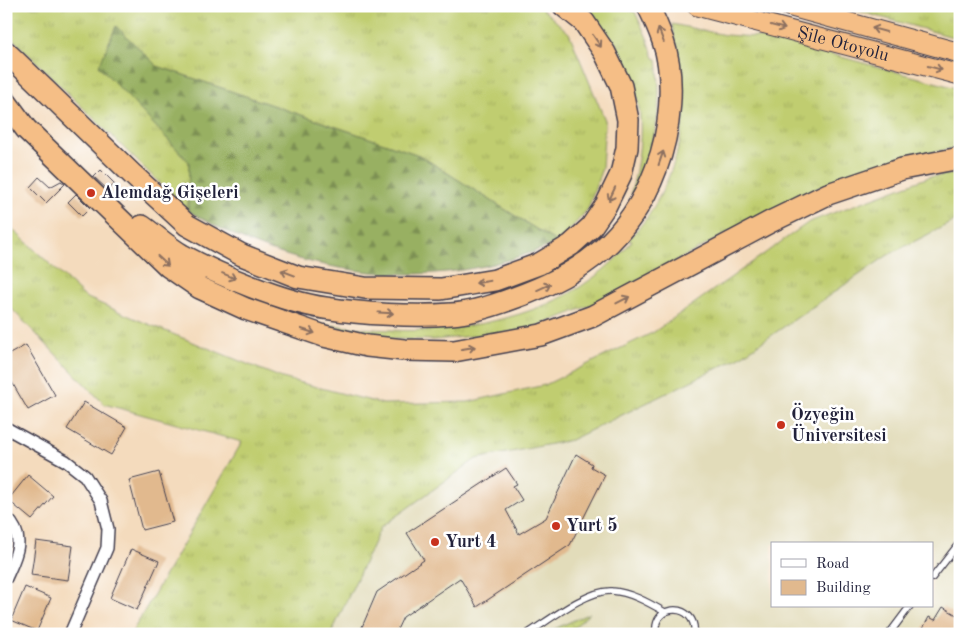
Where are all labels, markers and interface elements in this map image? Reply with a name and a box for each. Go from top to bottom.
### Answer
one-way arrow [770,23,786,33]
street label: Şile Otoyolu [795,24,891,65]
one-way arrow [871,25,887,35]
one-way arrow [656,28,665,43]
one-way arrow [592,34,602,48]
one-way arrow [927,64,943,74]
one-way arrow [656,150,666,166]
place label: Alemdağ Gişeleri [101,184,239,202]
one-way arrow [606,186,616,201]
marker: Alemdağ Gişeleri [85,187,97,199]
one-way arrow [157,255,169,267]
one-way arrow [281,267,296,277]
one-way arrow [221,272,236,282]
one-way arrow [475,278,491,288]
one-way arrow [536,281,551,291]
one-way arrow [615,295,630,305]
one-way arrow [377,309,393,318]
one-way arrow [300,327,316,336]
one-way arrow [460,343,476,353]
place label: Özyeğin Üniversitesi [791,402,887,445]
marker: Özyeğin Üniversitesi [775,419,787,431]
place label: Yurt 5 [566,517,618,535]
marker: Yurt 5 [550,520,562,532]
place label: Yurt 4 [445,533,497,551]
marker: Yurt 4 [429,536,441,548]
legend [771,542,934,608]
text: Road [816,557,850,572]
text: Building [816,581,871,596]

